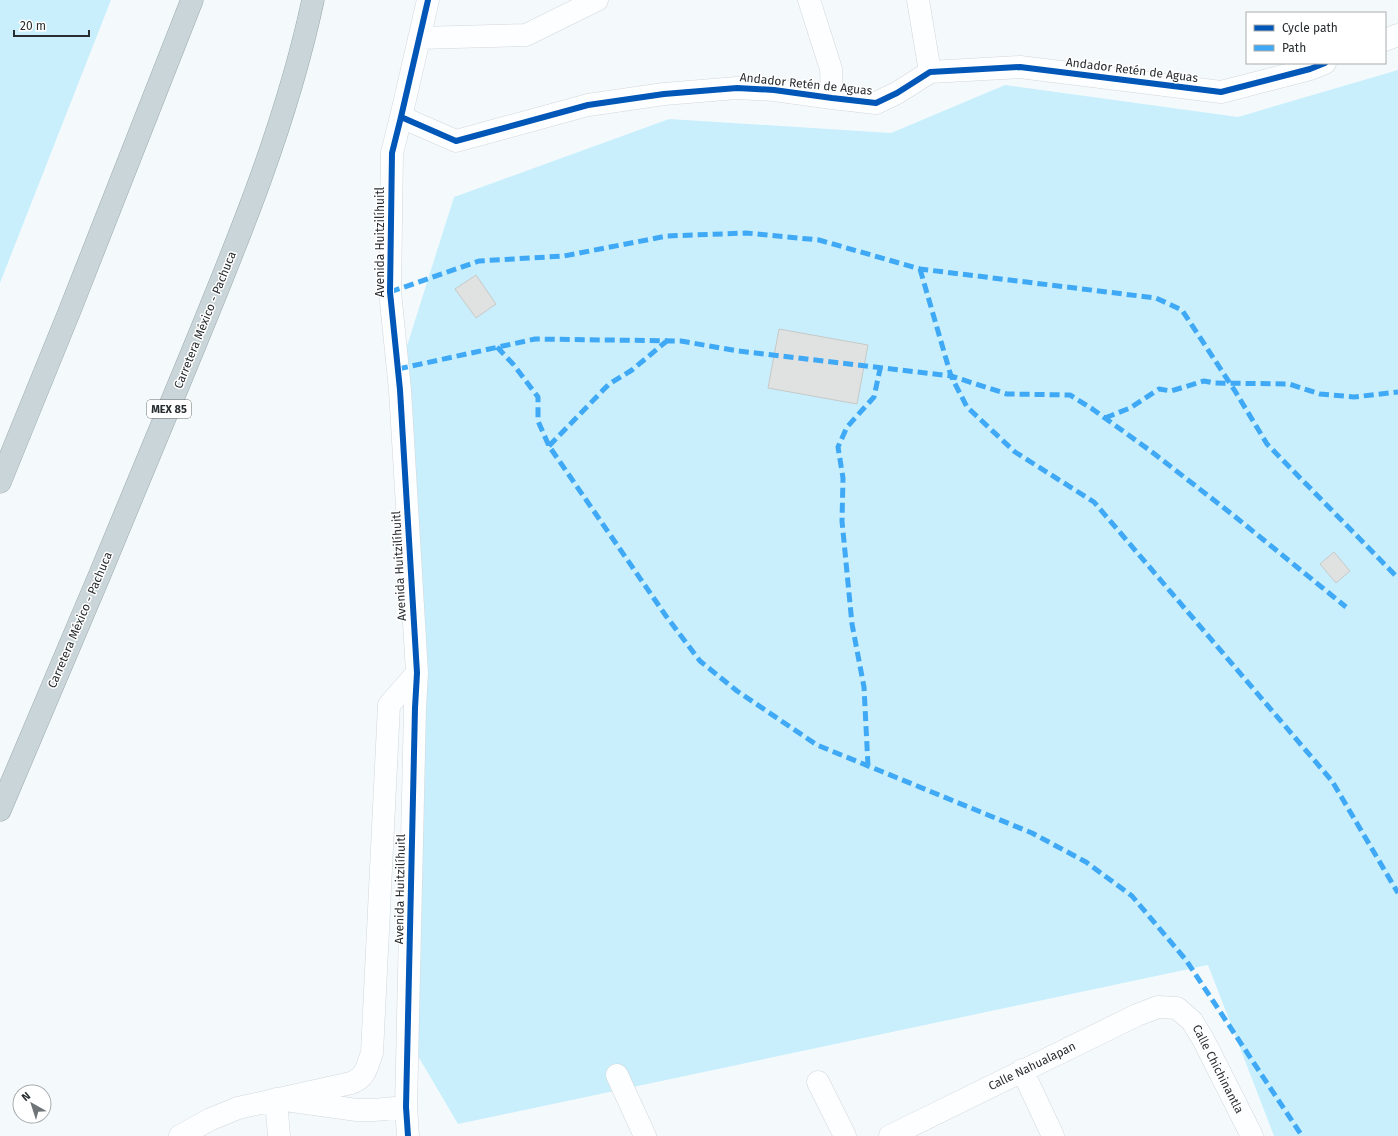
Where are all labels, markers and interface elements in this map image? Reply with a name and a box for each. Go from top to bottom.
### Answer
scale bar [14,12,89,38]
legend [1246,12,1386,64]
text: 20 m [20,19,46,33]
text: Cycle path [1282,21,1338,35]
text: Path [1282,41,1306,55]
street label: Andador Retén de Aguas [1065,55,1199,85]
street label: Andador Retén de Aguas [739,70,873,98]
street label: Avenida Huitzilíhuitl [373,186,387,297]
street label: Carretera México - Pachuca [171,249,239,391]
road number: MEX 85 [147,400,191,418]
street label: Avenida Huitzilíhuitl [389,510,409,621]
street label: Carretera México - Pachuca [45,550,115,690]
street label: Avenida Huitzilíhuitl [392,833,408,944]
street label: Calle Chichinantla [1190,1022,1246,1116]
street label: Calle Nahualapan [986,1039,1078,1093]
north arrow [12,1084,52,1124]
text: N [19,1089,33,1104]

